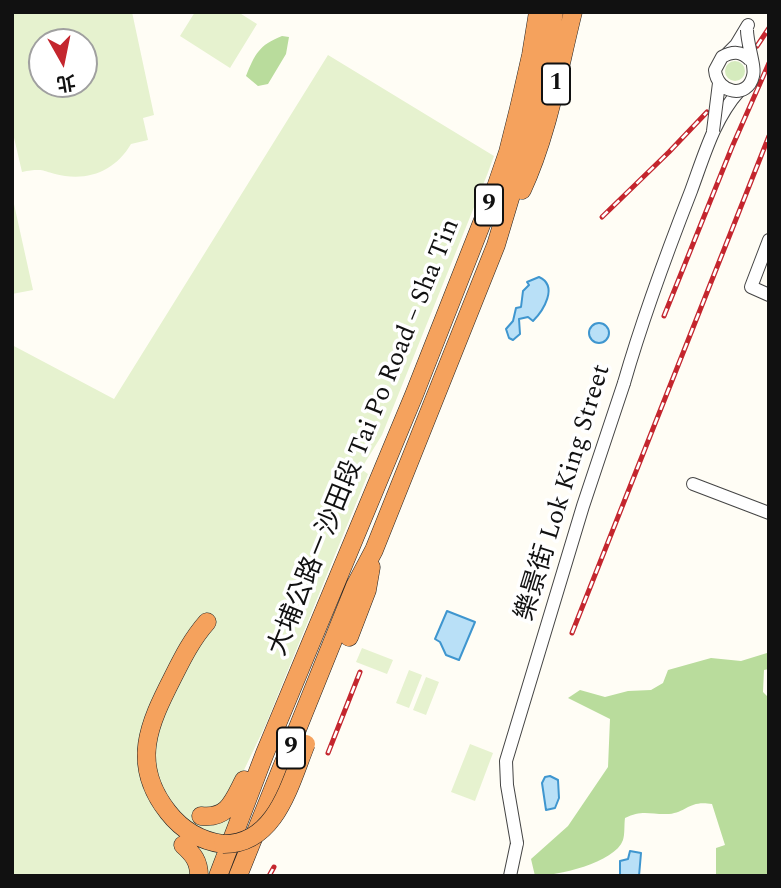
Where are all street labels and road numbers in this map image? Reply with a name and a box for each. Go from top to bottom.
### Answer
road number: 1 [542,64,570,104]
road number: 9 [475,184,503,226]
street label: 大埔公路－沙田段 Tai Po Road – Sha Tin [264,215,468,661]
street label: 樂景街 Lok King Street [511,361,619,625]
road number: 9 [277,728,305,768]

